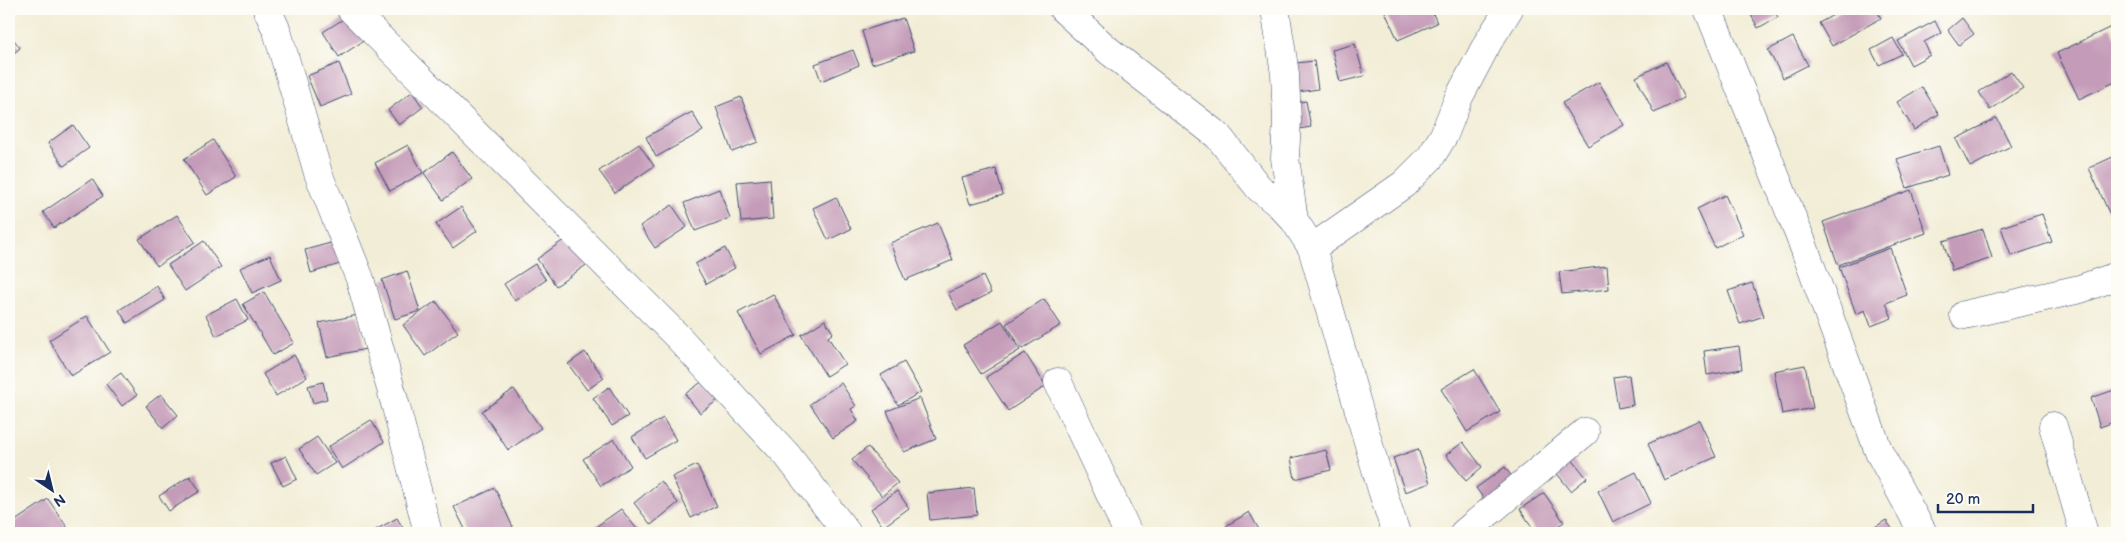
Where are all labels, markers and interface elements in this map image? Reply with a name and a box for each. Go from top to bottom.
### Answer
north arrow [28,464,78,514]
scale bar [1938,482,2034,514]
text: N [50,490,68,510]
text: 20 m [1946,490,1980,509]

